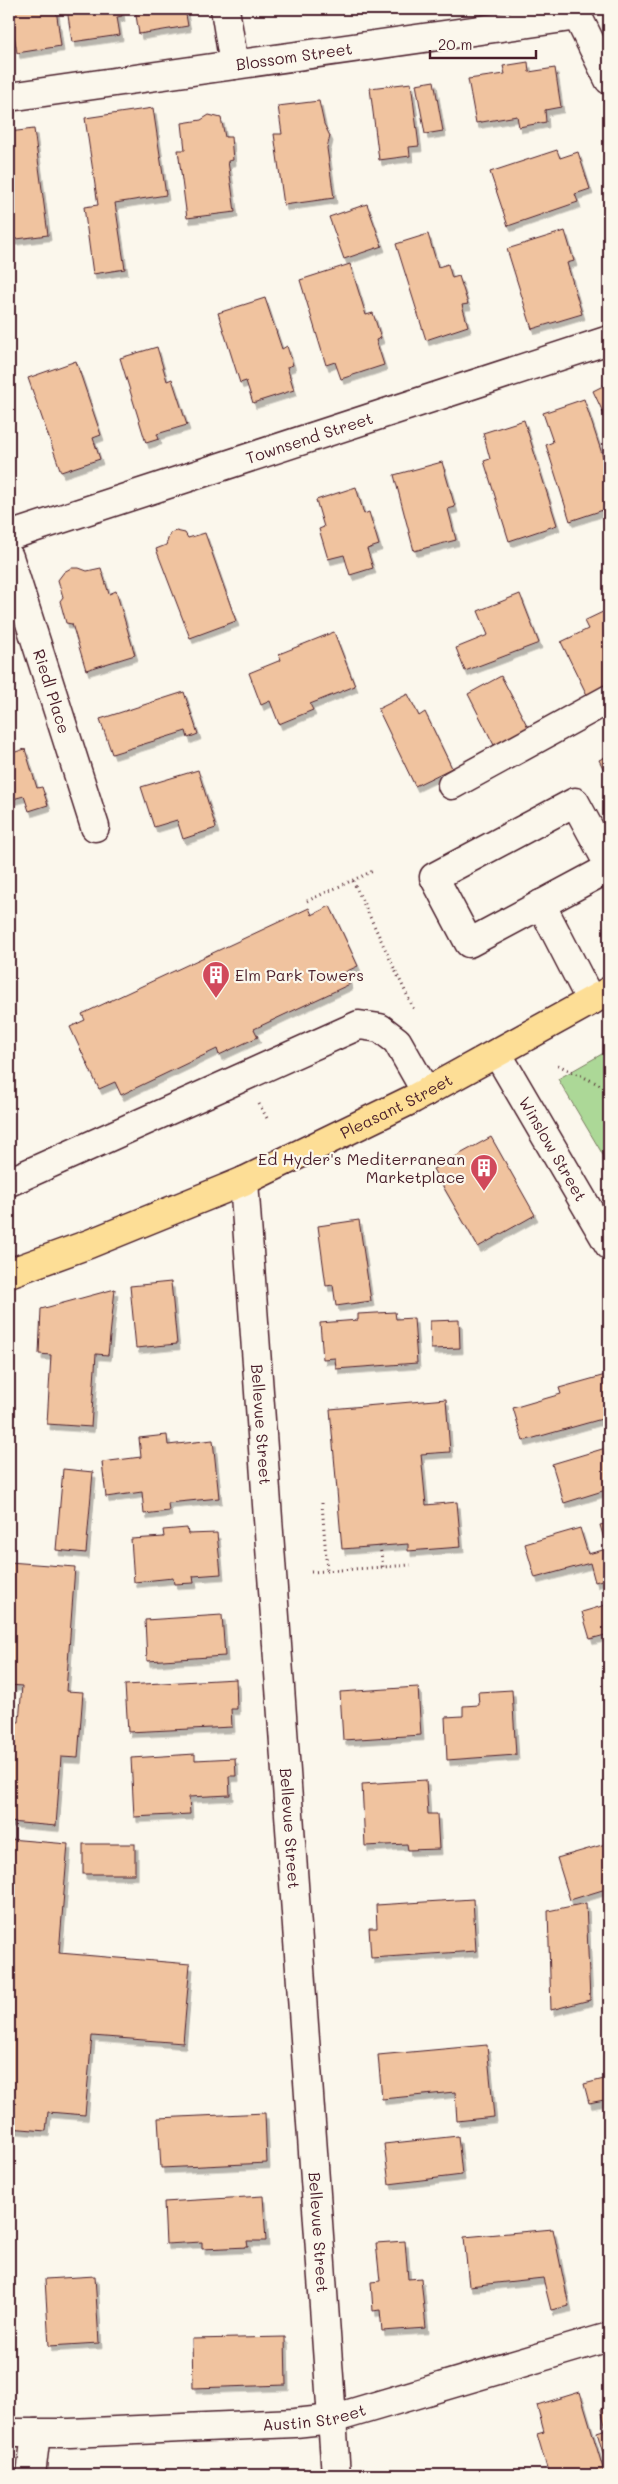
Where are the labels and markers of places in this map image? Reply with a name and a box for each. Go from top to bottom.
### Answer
building icon: Elm Park Towers [201,960,231,999]
place label: Elm Park Towers [235,964,364,985]
place label: Ed Hyder's Mediterranean Marketplace [258,1148,465,1187]
building icon: Ed Hyder's Mediterranean Marketplace [469,1153,499,1192]

